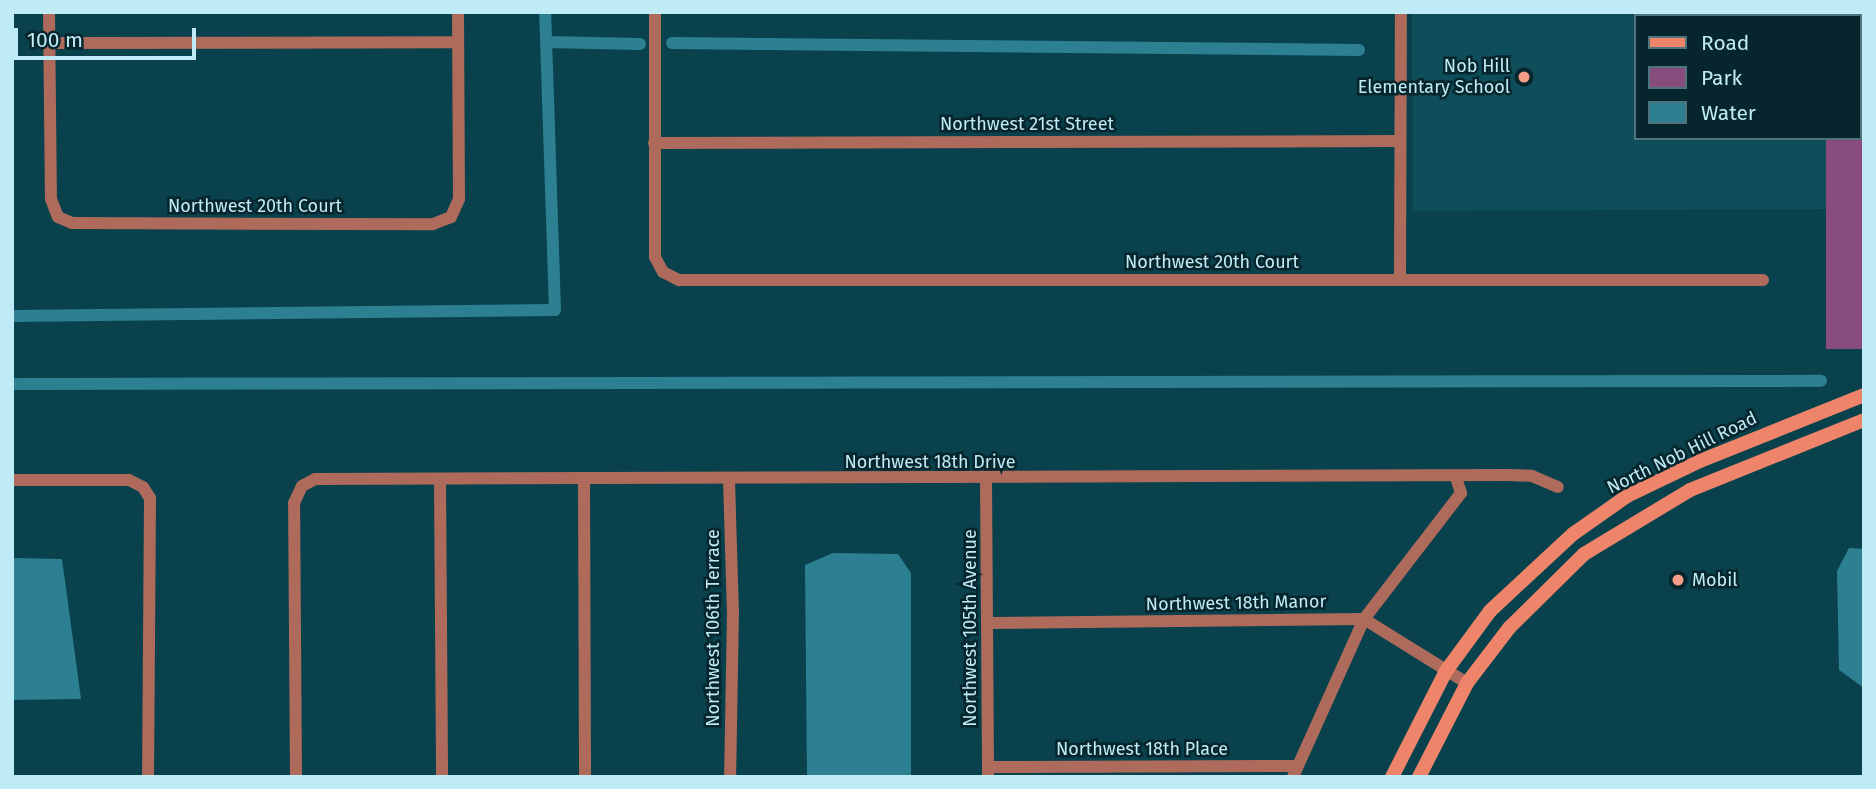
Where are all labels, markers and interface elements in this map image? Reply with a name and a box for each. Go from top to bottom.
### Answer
scale bar [18,14,200,58]
legend [1634,14,1862,140]
text: 100 m [27,27,83,53]
text: Road [1701,30,1749,56]
place label: Nob Hill Elementary School [1358,56,1510,98]
text: Park [1701,65,1742,91]
marker: Nob Hill Elementary School [1516,69,1532,85]
text: Water [1701,100,1756,126]
street label: Northwest 21st Street [940,113,1114,135]
street label: Northwest 20th Court [168,195,342,217]
street label: Northwest 20th Court [1125,251,1299,273]
street label: North Nob Hill Road [1604,407,1760,499]
street label: Northwest 18th Drive [845,451,1015,473]
street label: Northwest 106th Terrace [702,529,724,727]
street label: Northwest 105th Avenue [959,529,981,727]
place label: Mobil [1692,569,1738,591]
marker: Mobil [1670,572,1686,588]
street label: Northwest 18th Manor [1146,591,1326,615]
street label: Northwest 18th Place [1056,738,1228,760]

